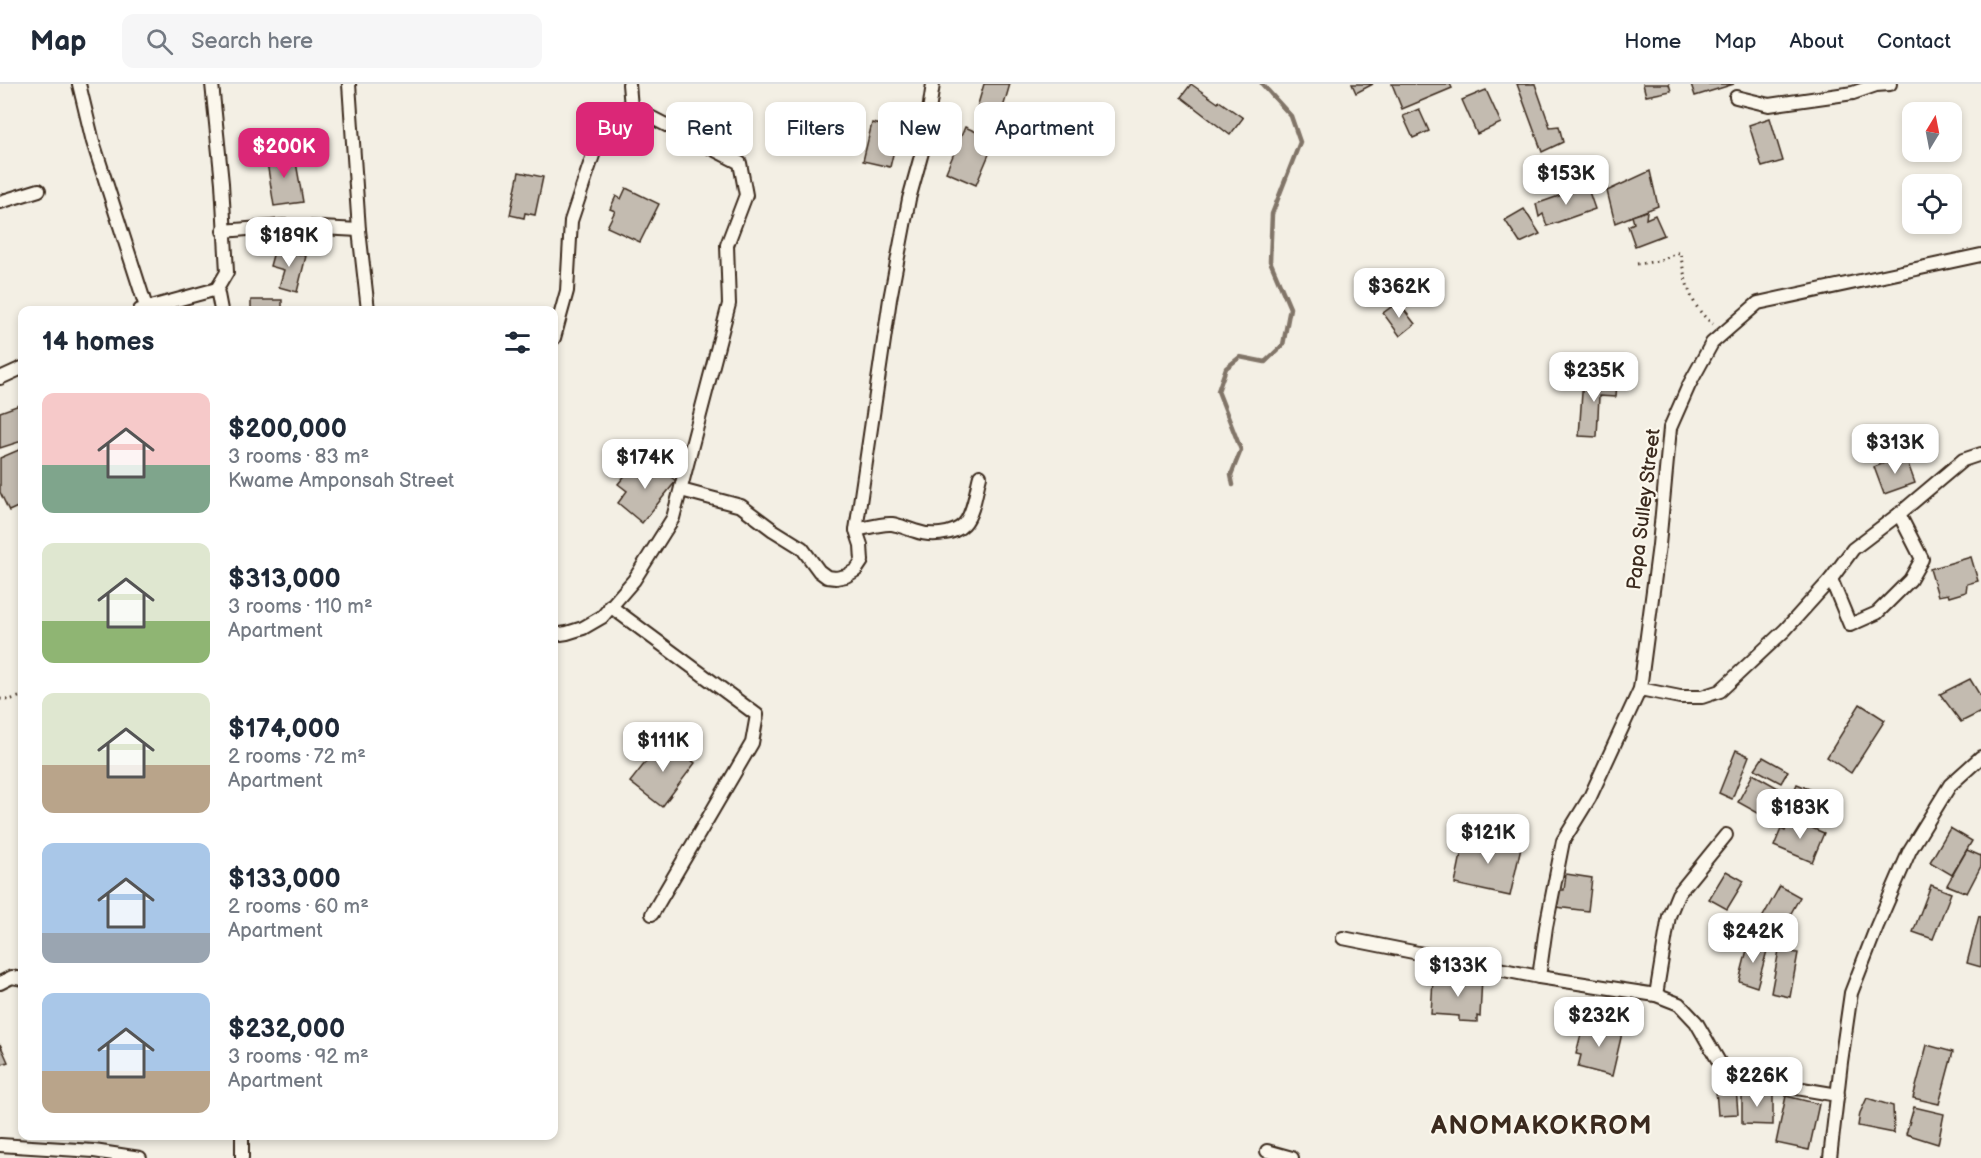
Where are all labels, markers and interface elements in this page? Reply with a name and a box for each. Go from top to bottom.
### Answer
search box [122,14,542,68]
text: Map [30,25,86,58]
icon: search [143,25,176,58]
text: Search here [191,28,313,55]
text: Home [1624,29,1681,54]
text: Map [1714,29,1756,54]
text: About [1789,29,1844,54]
text: Contact [1877,29,1951,54]
chip: Buy [576,102,654,156]
chip: Rent [666,102,753,156]
chip: Filters [765,102,866,156]
chip: New [878,102,962,156]
chip: Apartment [974,102,1115,156]
north arrow [1902,102,1962,162]
map controls [1902,102,1962,234]
pin: $200K [242,128,326,179]
text: $200K [252,135,316,159]
pin: $153K [1524,155,1608,206]
text: $153K [1537,162,1595,186]
button: locate [1902,174,1962,234]
pin: $189K [247,217,331,268]
text: $189K [260,224,318,248]
pin: $362K [1357,268,1441,319]
text: $362K [1368,275,1430,299]
icon: filters [501,326,534,359]
text: 14 homes [42,327,154,358]
pin: $235K [1552,352,1636,403]
text: $235K [1563,359,1625,383]
text: $200,000 [228,414,347,445]
icon: home [90,417,162,489]
pin: $313K [1853,424,1937,475]
street label: Papa Sulley Street [1622,427,1666,591]
text: $313K [1866,431,1924,455]
pin: $174K [603,439,687,490]
text: 3 rooms · 83 m² [228,445,369,469]
text: $174K [616,446,674,470]
text: Kwame Amponsah Street [228,469,454,493]
text: $313,000 [228,564,341,595]
icon: home [90,567,162,639]
text: 3 rooms · 110 m² [228,595,373,619]
text: Apartment [228,619,323,643]
text: $174,000 [228,714,340,745]
icon: home [90,717,162,789]
pin: $111K [621,722,705,773]
text: $111K [637,729,689,753]
text: 2 rooms · 72 m² [228,745,366,769]
text: Apartment [228,769,323,793]
pin: $183K [1758,789,1842,840]
text: $183K [1771,796,1829,820]
pin: $121K [1446,814,1530,865]
text: $121K [1460,821,1516,845]
text: $133,000 [228,864,341,895]
icon: home [90,867,162,939]
text: 2 rooms · 60 m² [228,895,369,919]
pin: $242K [1711,913,1795,964]
text: Apartment [228,919,323,943]
text: $242K [1722,920,1784,944]
pin: $133K [1416,947,1500,998]
text: $133K [1429,954,1487,978]
pin: $232K [1557,997,1641,1048]
text: $232K [1568,1004,1630,1028]
text: $232,000 [228,1014,345,1045]
icon: home [90,1017,162,1089]
text: 3 rooms · 92 m² [228,1045,369,1069]
pin: $226K [1715,1057,1799,1108]
text: $226K [1726,1064,1788,1088]
text: Apartment [228,1069,323,1093]
district label: ANOMAKOKROM [1430,1111,1653,1142]

